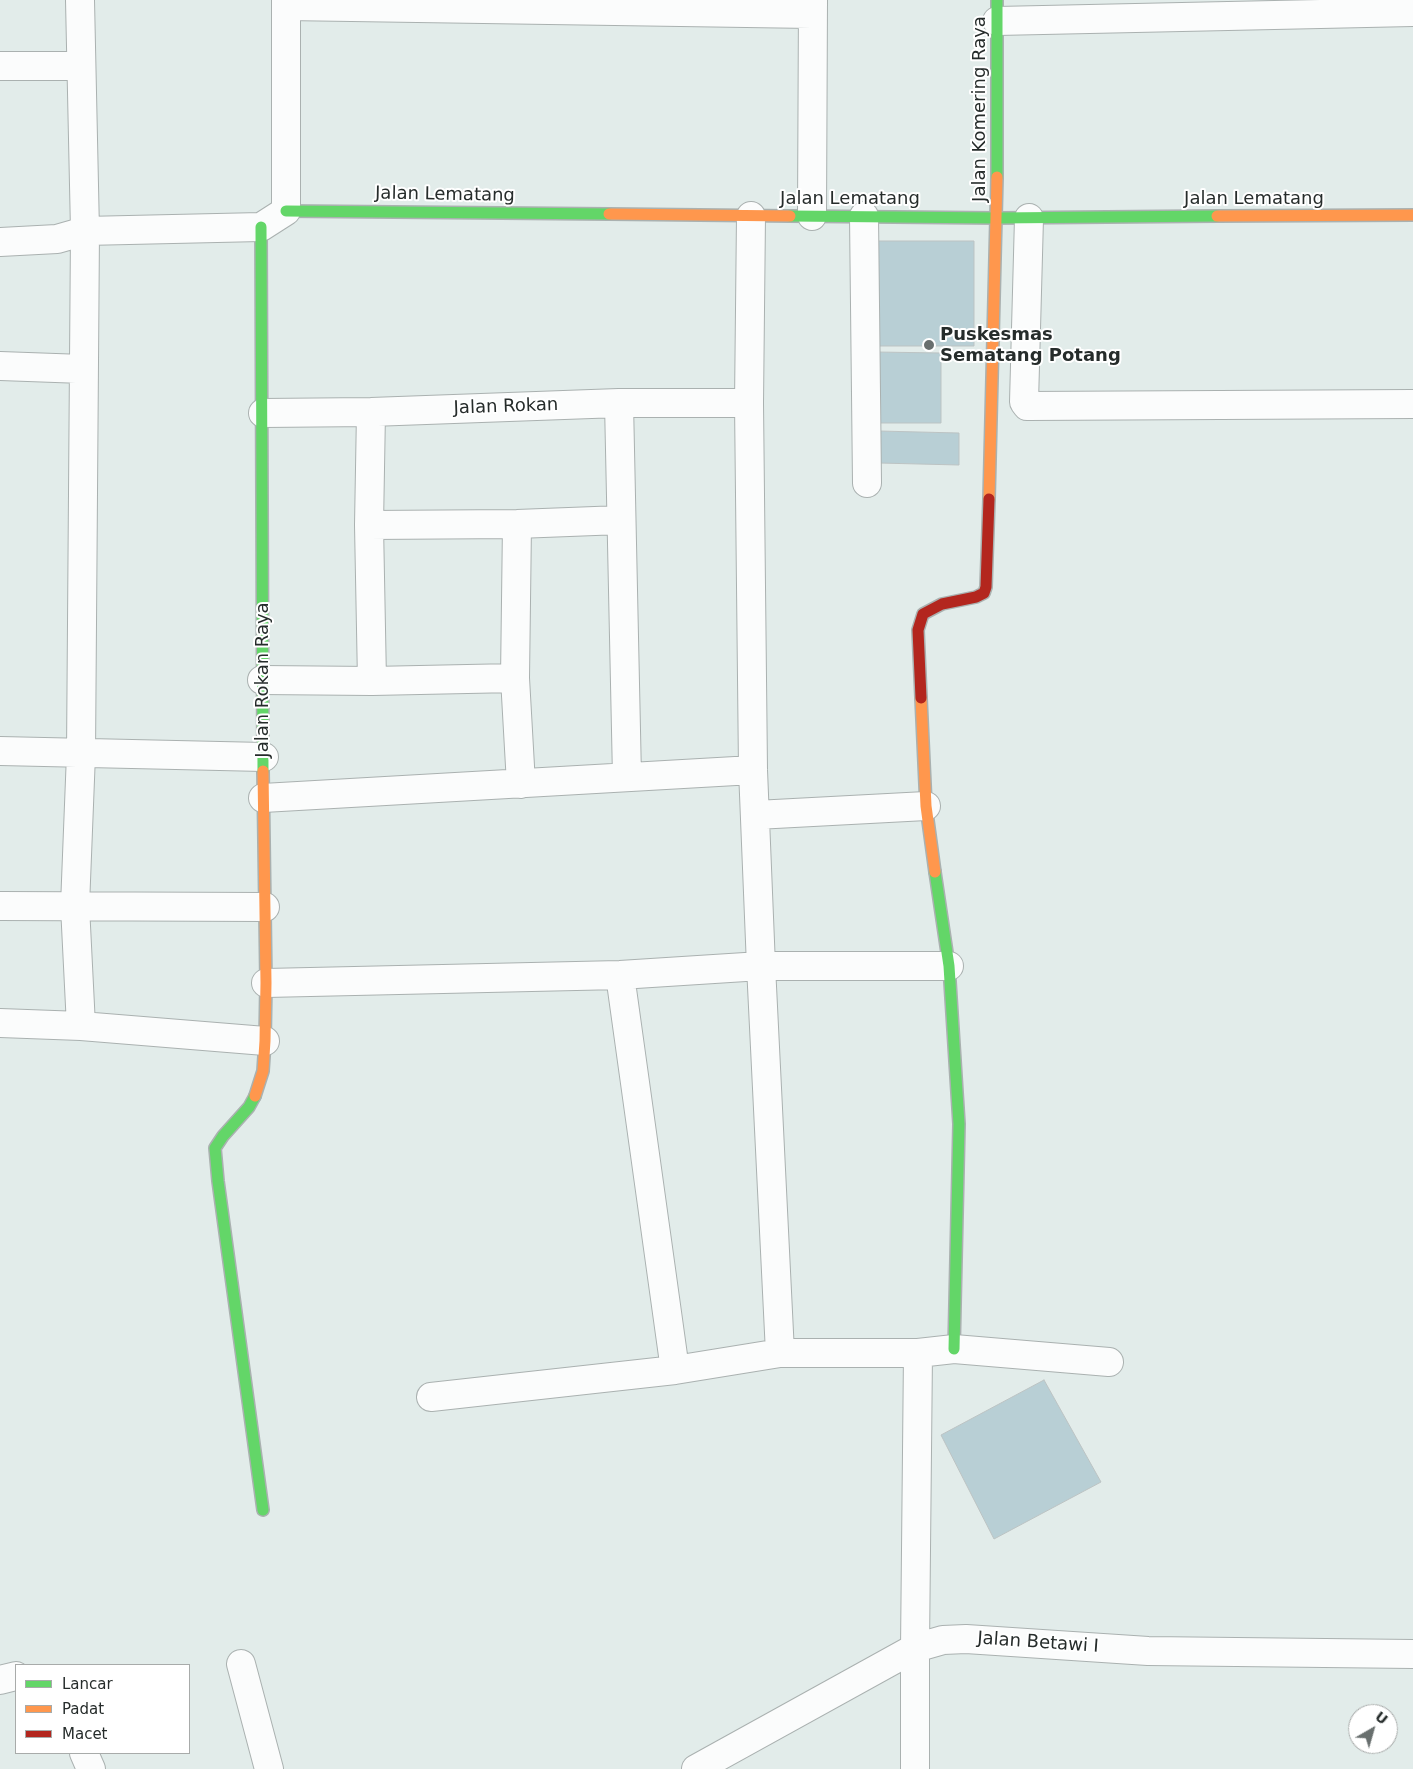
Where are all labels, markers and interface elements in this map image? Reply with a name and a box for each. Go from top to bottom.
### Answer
street label: Jalan Komering Raya [969,16,991,202]
street label: Jalan Lematang [375,183,515,207]
street label: Jalan Lematang [780,188,920,210]
street label: Jalan Lematang [1184,188,1324,210]
place label: Puskesmas Sematang Potang [940,324,1121,366]
marker: Puskesmas Sematang Potang [922,338,936,352]
street label: Jalan Rokan [453,394,559,420]
street label: Jalan Rokan Raya [252,602,274,758]
street label: Jalan Betawi I [977,1628,1099,1658]
legend [15,1664,190,1754]
text: Lancar [62,1675,113,1693]
text: Padat [62,1700,104,1718]
north arrow [1348,1704,1398,1754]
text: U [1372,1708,1391,1728]
text: Macet [62,1725,108,1743]

